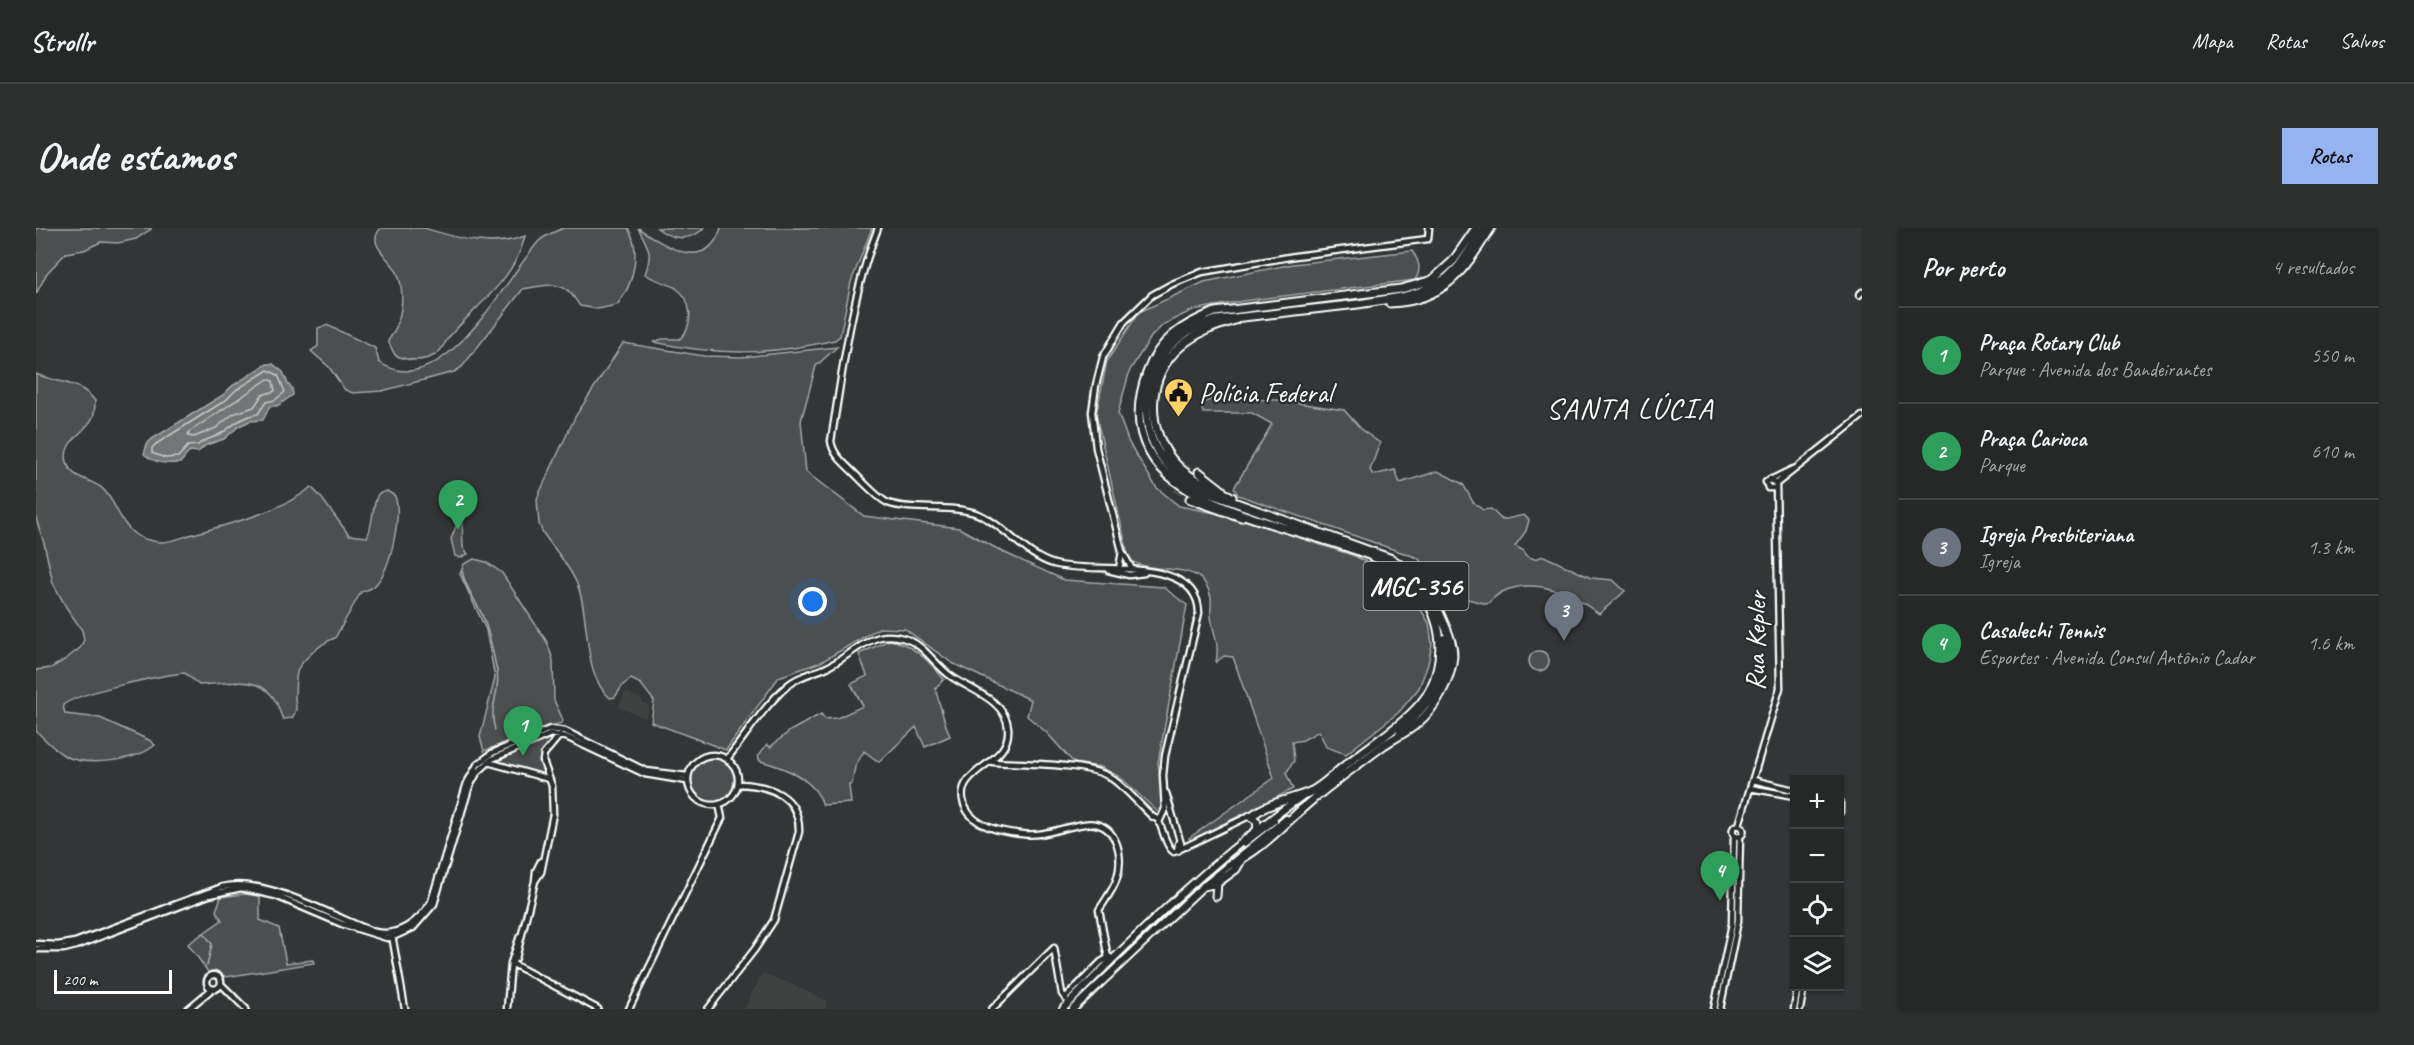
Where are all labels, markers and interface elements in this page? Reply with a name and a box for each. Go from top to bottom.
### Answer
text: Strollr [30,24,94,59]
text: Mapa [2192,28,2233,54]
text: Rotas [2266,28,2307,54]
text: Salvos [2340,28,2384,54]
button: Rotas [2282,128,2378,184]
text: Onde estamos [36,130,233,183]
text: Por perto [1922,251,2004,284]
text: 4 resultados [2272,255,2354,280]
text: Praça Rotary Club [1979,329,2119,357]
text: 1 [1937,343,1946,368]
text: 550 m [2311,343,2354,368]
text: Parque · Avenida dos Bandeirantes [1979,357,2211,382]
place label: Polícia Federal [1199,375,1337,410]
public building icon: Polícia Federal [1162,376,1194,418]
district label: SANTA LÚCIA [1546,389,1714,427]
text: Praça Carioca [1979,425,2087,453]
text: 2 [1937,439,1946,464]
text: 610 m [2311,439,2354,464]
text: Parque [1979,453,2025,478]
pin: 2 [438,480,478,530]
text: Igreja Presbiteriana [1979,521,2133,549]
text: 3 [1937,535,1946,560]
text: 1.3 km [2308,535,2354,560]
text: Igreja [1979,549,2020,574]
road number: MGC-356 [1364,562,1468,610]
your location [798,587,827,616]
street label: Rua Kepler [1737,589,1774,691]
pin: 3 [1544,592,1583,641]
text: Casalechi Tennis [1979,617,2104,645]
text: 4 [1937,631,1946,656]
text: 1.6 km [2308,631,2354,656]
text: Esportes · Avenida Consul Antônio Cadar [1979,645,2255,670]
pin: 1 [504,706,542,756]
map controls [1790,775,1844,991]
button: + [1790,775,1844,829]
button: − [1790,829,1844,883]
pin: 4 [1700,852,1740,901]
button: locate [1790,883,1844,937]
button: layers [1790,937,1844,991]
scale bar [54,967,172,994]
text: 200 m [63,970,97,990]

